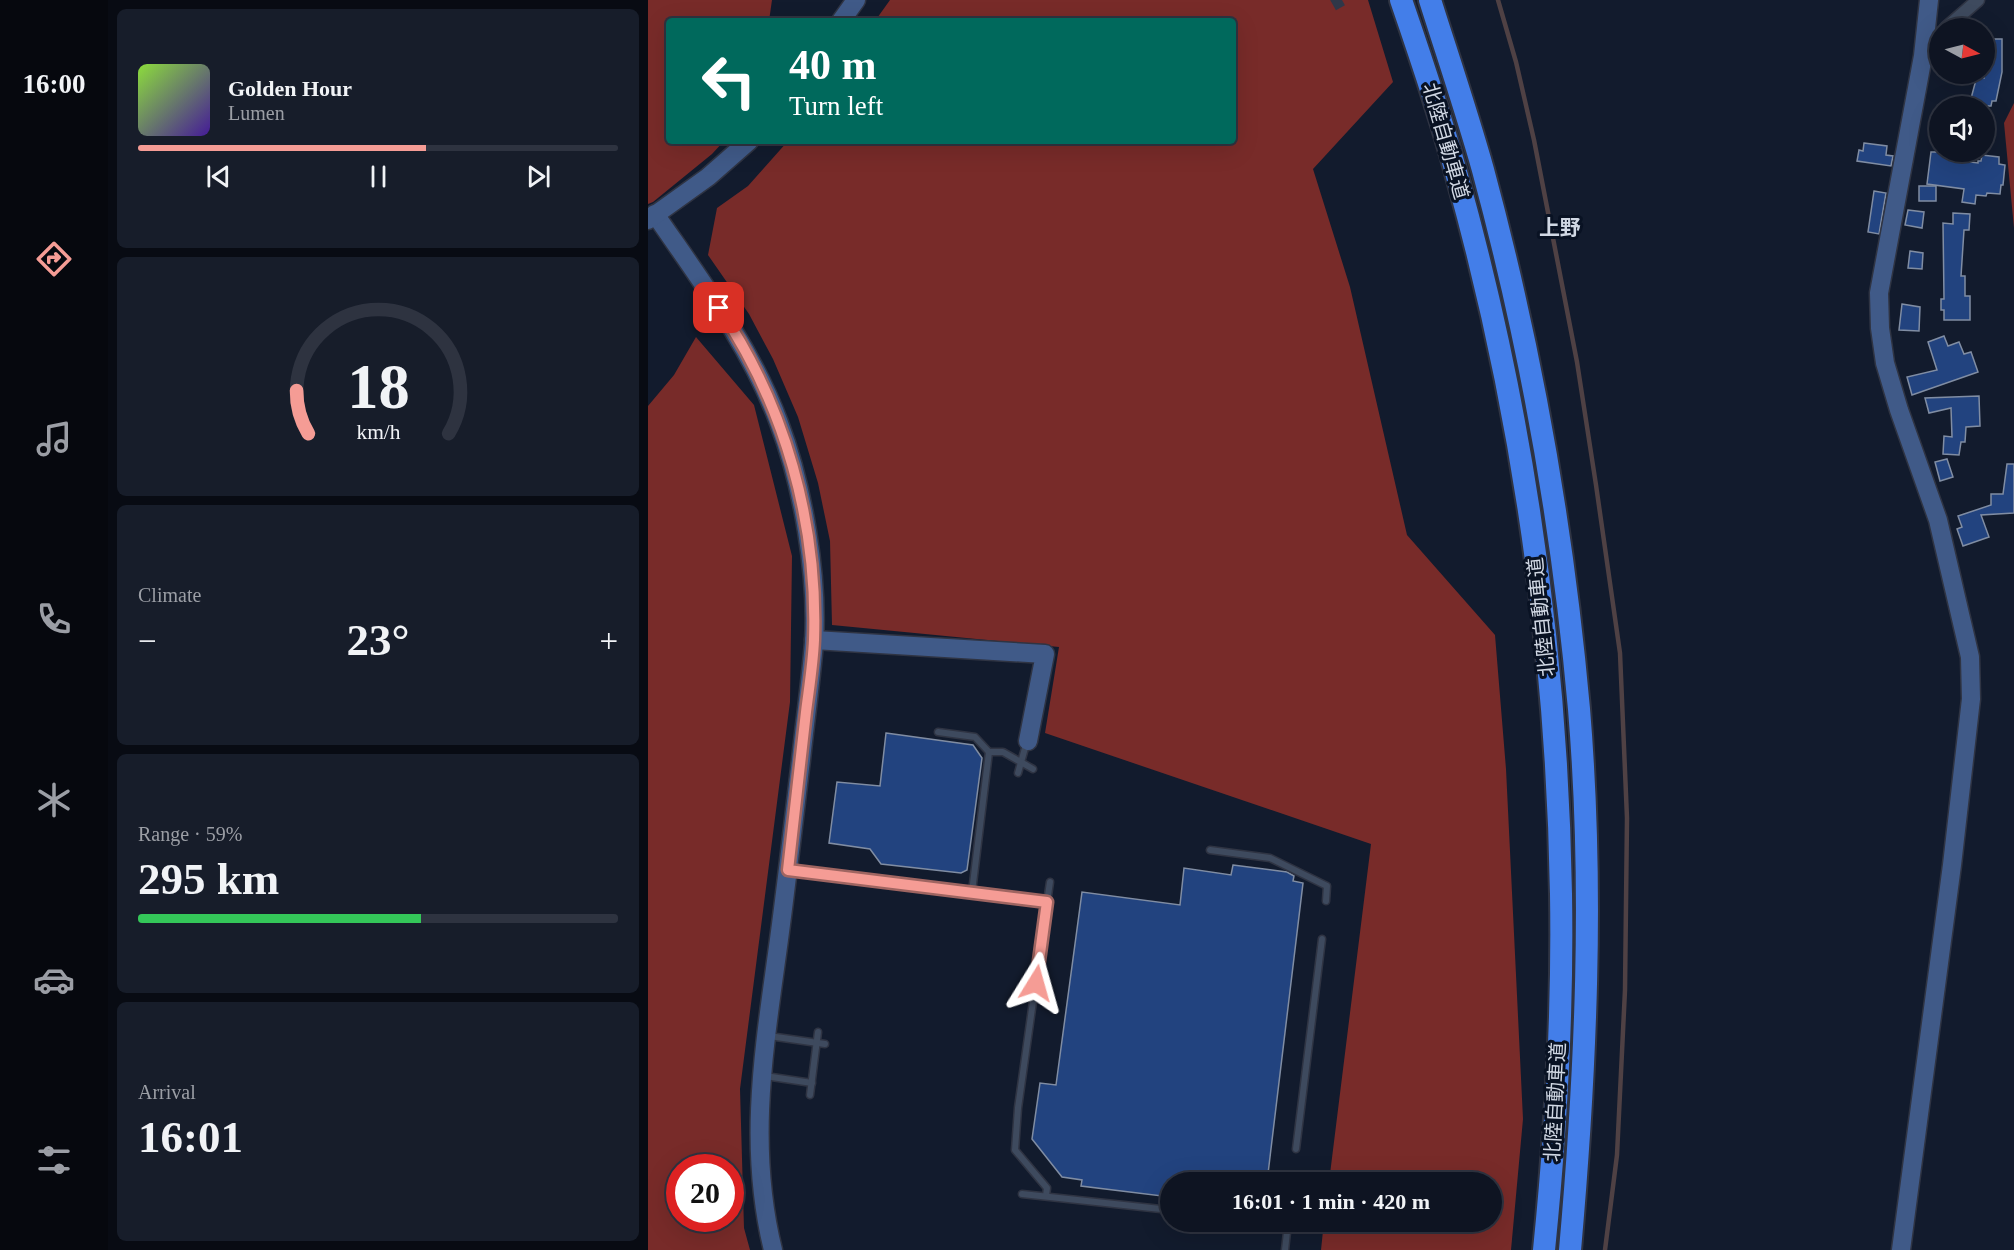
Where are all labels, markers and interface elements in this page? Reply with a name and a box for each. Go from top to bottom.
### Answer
north arrow [1929,18,1995,84]
map controls [1929,18,1995,162]
icon: left [690,42,768,120]
text: 40 m [789,42,877,88]
text: 16:00 [23,69,86,99]
text: Golden Hour [228,76,352,101]
street label: 北陸自動車道 [1419,80,1473,202]
text: Turn left [789,91,883,121]
button: sound [1929,96,1995,162]
text: Lumen [228,102,285,124]
icon: previous [202,160,235,193]
icon: pause [362,160,395,193]
icon: next [522,160,555,193]
district label: 上野 [1539,216,1581,240]
icon: directions [33,238,75,280]
pin [693,282,744,333]
icon: arrive [702,291,735,324]
text: 18 [347,352,409,421]
icon: music [33,418,75,460]
text: km/h [356,420,400,444]
street label: 北陸自動車道 [1524,556,1558,678]
text: Climate [138,584,201,606]
icon: phone [33,598,75,640]
text: 23° [347,615,410,665]
text: − [138,623,157,659]
text: + [599,623,618,659]
icon: climate [33,779,75,821]
text: Range · 59% [138,823,242,845]
text: 295 km [138,854,279,904]
position arrow [1004,951,1068,1015]
icon: car [33,959,75,1001]
street label: 北陸自動車道 [1541,1042,1569,1162]
text: Arrival [138,1081,196,1103]
text: 16:01 [138,1112,243,1162]
icon: filters [33,1139,75,1181]
speed limit sign: 20 [666,1154,744,1232]
text: 16:01 · 1 min · 420 m [1232,1189,1430,1214]

